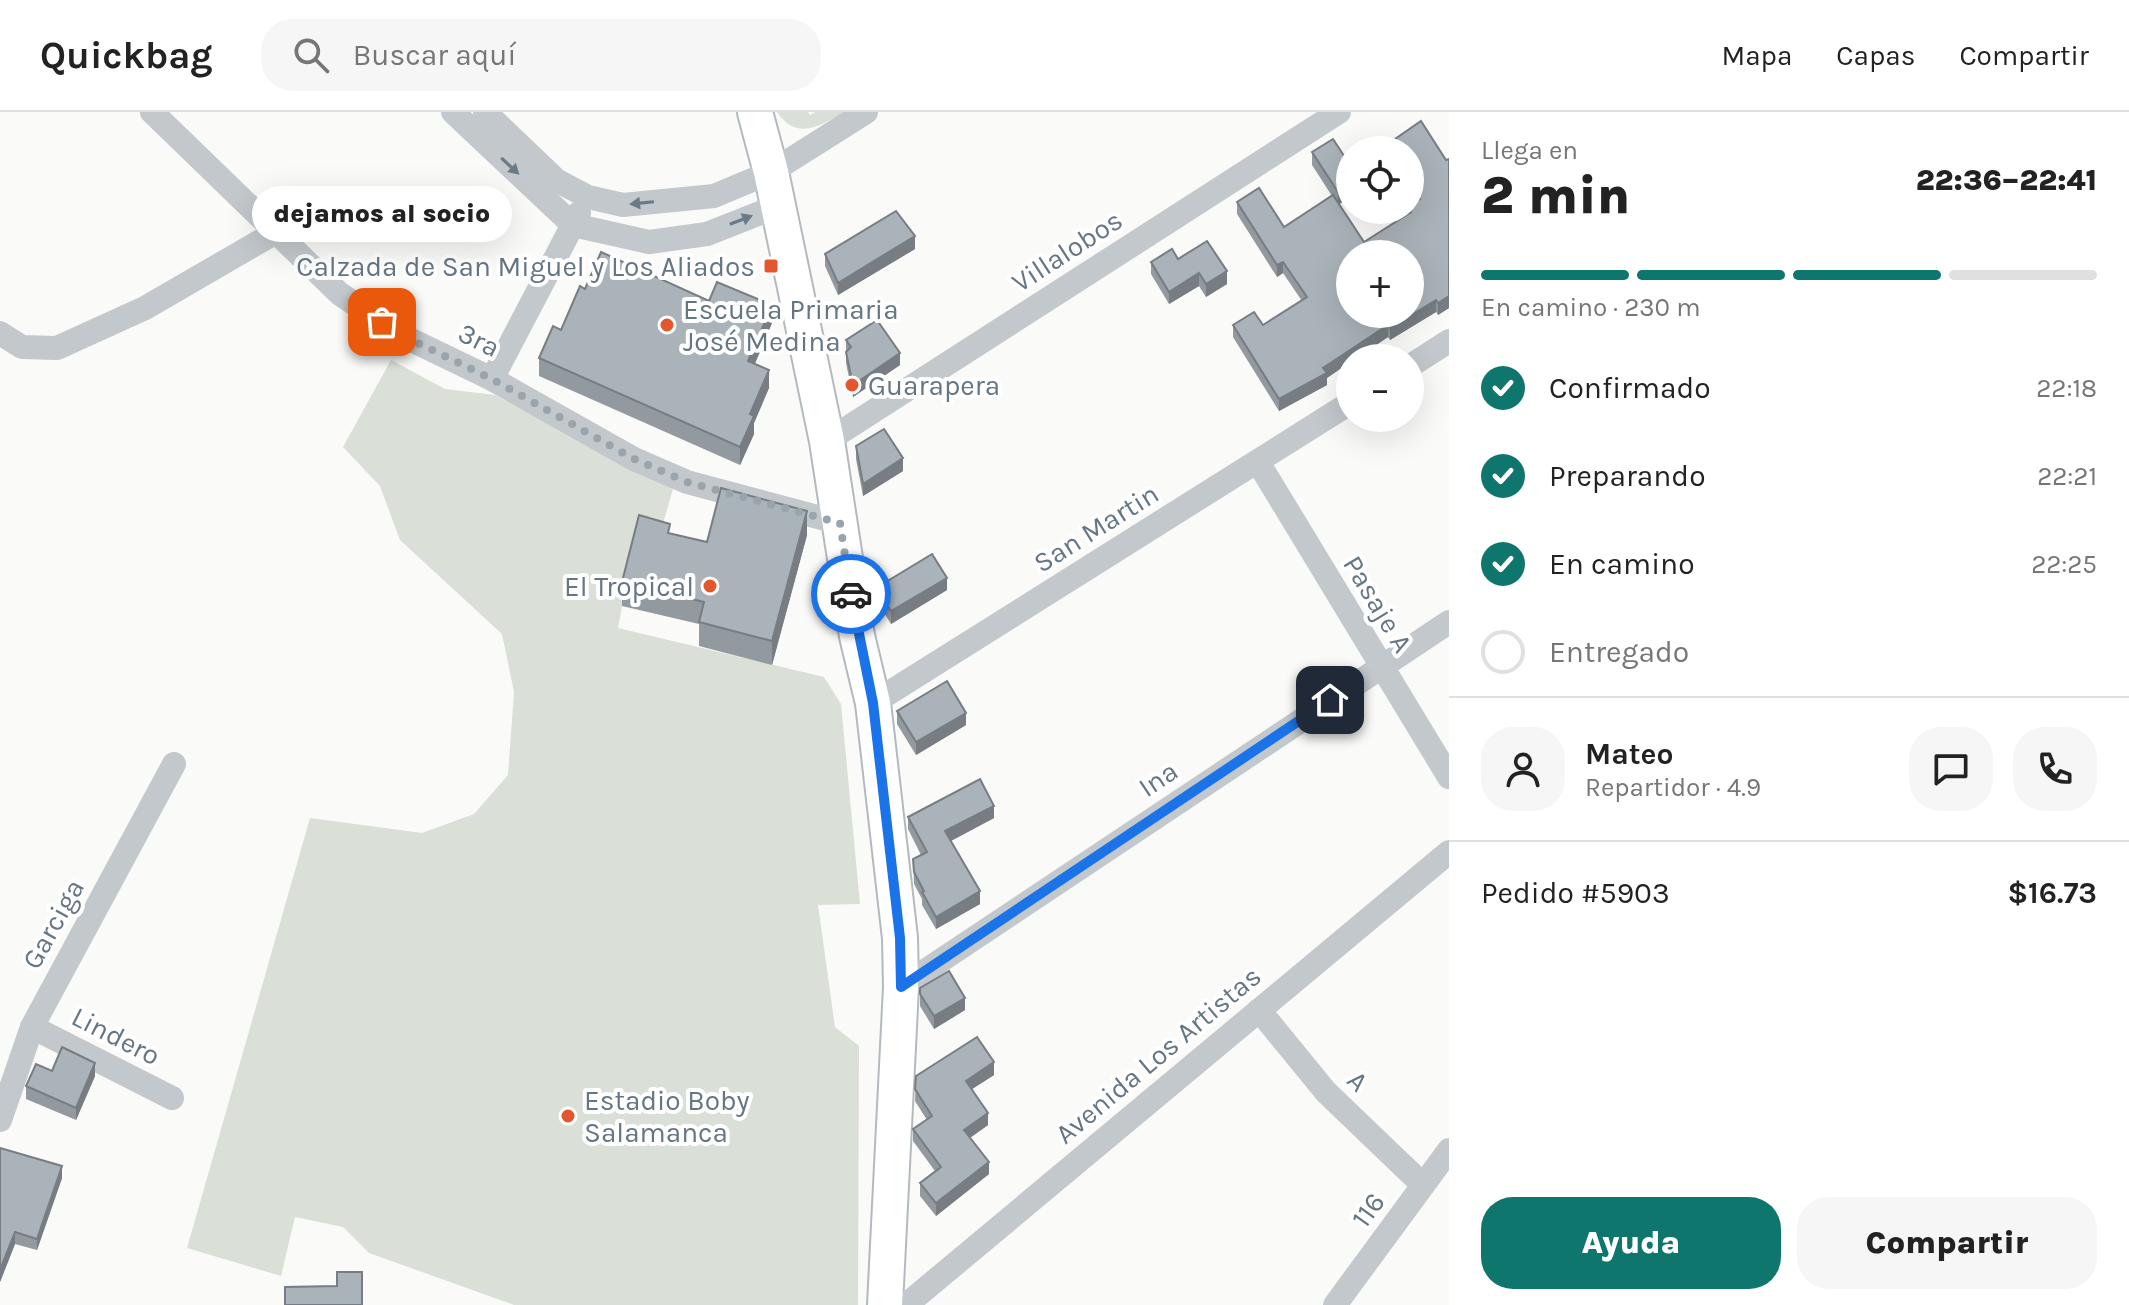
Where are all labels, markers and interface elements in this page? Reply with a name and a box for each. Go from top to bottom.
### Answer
search box [261,19,821,91]
text: Quickbag [40,33,213,78]
icon: search [289,33,333,77]
text: Buscar aquí [353,37,516,73]
text: Mapa [1721,39,1792,72]
text: Capas [1836,39,1915,72]
text: Compartir [1959,39,2089,72]
text: Llega en [1481,135,1578,166]
map controls [1336,136,1424,432]
button: locate [1336,136,1424,224]
one-way arrow [500,156,519,174]
text: 22:36–22:41 [1916,162,2097,198]
text: 2 min [1481,165,1630,226]
callout: dejamos al socio [252,186,512,242]
one-way arrow [629,197,654,210]
text: dejamos al socio [274,198,490,229]
street label: Villalobos [1006,203,1128,299]
one-way arrow [729,213,753,226]
button: + [1336,240,1424,328]
place label: Calzada de San Miguel y Los Aliados [296,250,755,283]
marker: Calzada de San Miguel y Los Aliados [762,257,780,275]
pin [348,288,416,356]
text: En camino · 230 m [1481,292,1701,323]
place label: Escuela Primaria José Medina [683,293,899,358]
icon: bag [360,300,404,344]
street label: 3ra [453,316,505,364]
marker: Escuela Primaria José Medina [658,316,676,334]
button: − [1336,344,1424,432]
icon: check [1481,366,1525,410]
place label: Guarapera [868,369,1000,402]
text: Confirmado [1549,370,1711,406]
text: 22:18 [2036,373,2097,404]
marker: Guarapera [843,376,861,394]
icon: check [1481,454,1525,498]
text: Preparando [1549,458,1706,494]
text: 22:21 [2037,461,2097,492]
street label: San Martin [1028,477,1164,579]
icon: check [1481,542,1525,586]
text: En camino [1549,546,1695,582]
text: 22:25 [2031,549,2097,580]
street label: Pasaje A [1336,550,1420,658]
courier [811,554,891,634]
place label: El Tropical [564,570,694,603]
icon: car [829,572,873,616]
marker: El Tropical [701,577,719,595]
text: Entregado [1549,634,1689,670]
pin [1296,666,1364,734]
icon: home [1308,678,1352,722]
button: person [1481,727,1565,811]
button: chat [1909,727,1993,811]
button: phone [2013,727,2097,811]
text: Mateo [1585,736,1674,772]
street label: Ina [1132,754,1184,804]
text: Repartidor · 4.9 [1585,772,1761,803]
street label: Garciga [15,873,91,975]
text: Pedido #5903 [1481,875,1670,911]
text: $16.73 [2007,875,2097,911]
street label: Avenida Los Artistas [1049,959,1267,1151]
street label: Lindero [66,1000,166,1072]
street label: A [1341,1064,1375,1098]
place label: Estadio Boby Salamanca [584,1084,750,1149]
marker: Estadio Boby Salamanca [559,1107,577,1125]
street label: 116 [1344,1186,1392,1234]
button: Ayuda [1481,1197,1781,1289]
button: Compartir [1797,1197,2097,1289]

